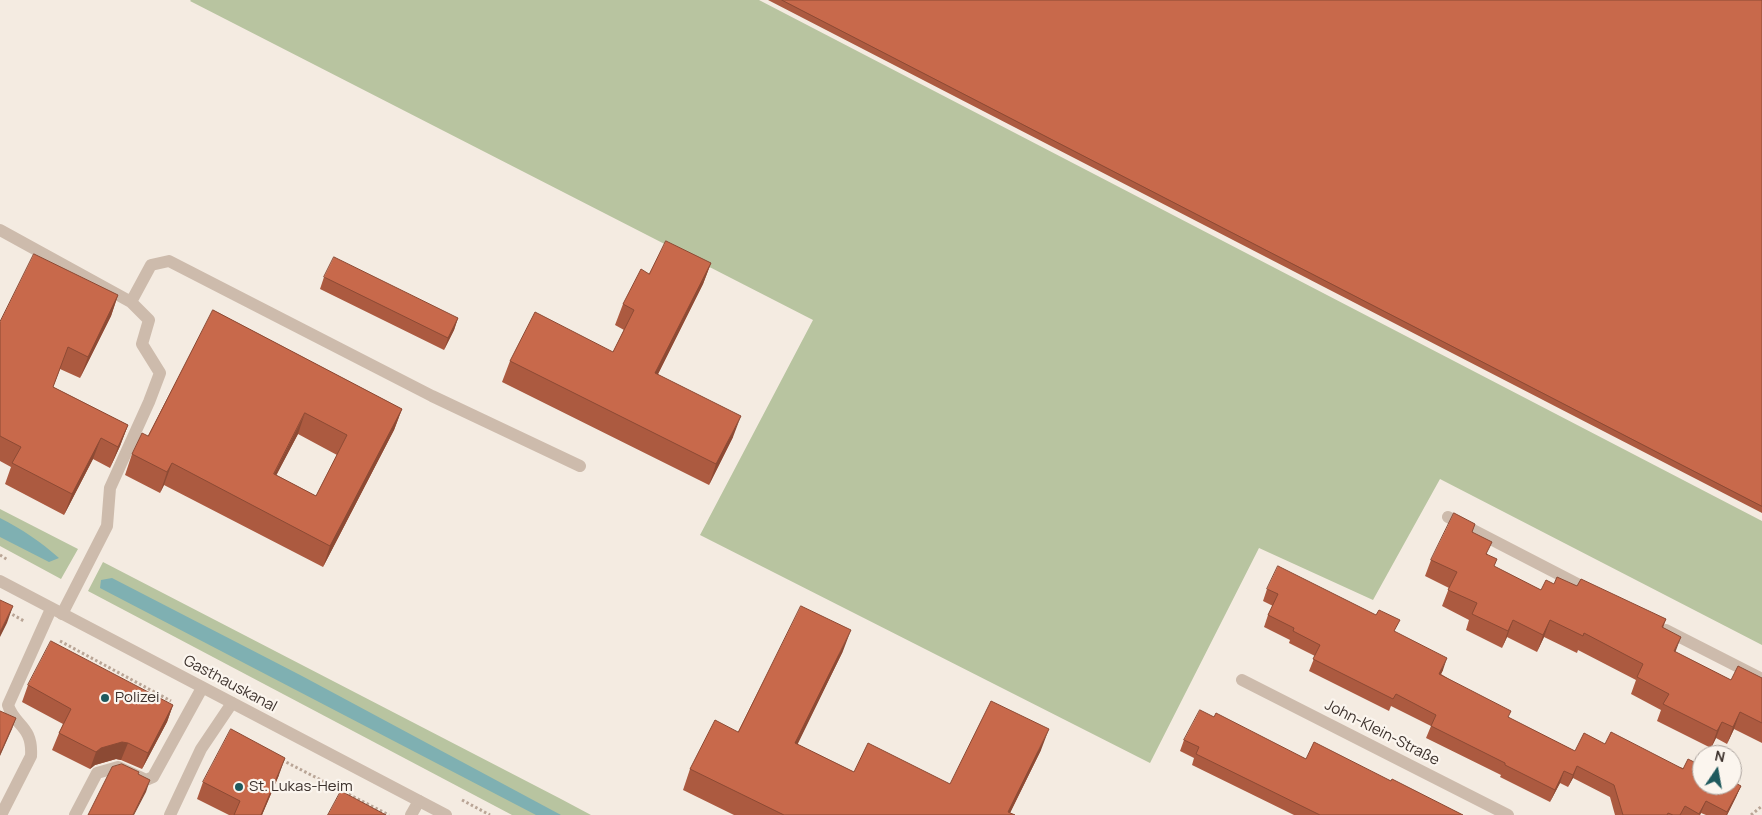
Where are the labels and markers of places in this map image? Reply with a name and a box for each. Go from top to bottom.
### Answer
place label: Polizei [115,689,159,707]
marker: Polizei [99,692,111,704]
place label: St. Lukas-Heim [249,778,353,796]
marker: St. Lukas-Heim [233,781,245,793]

